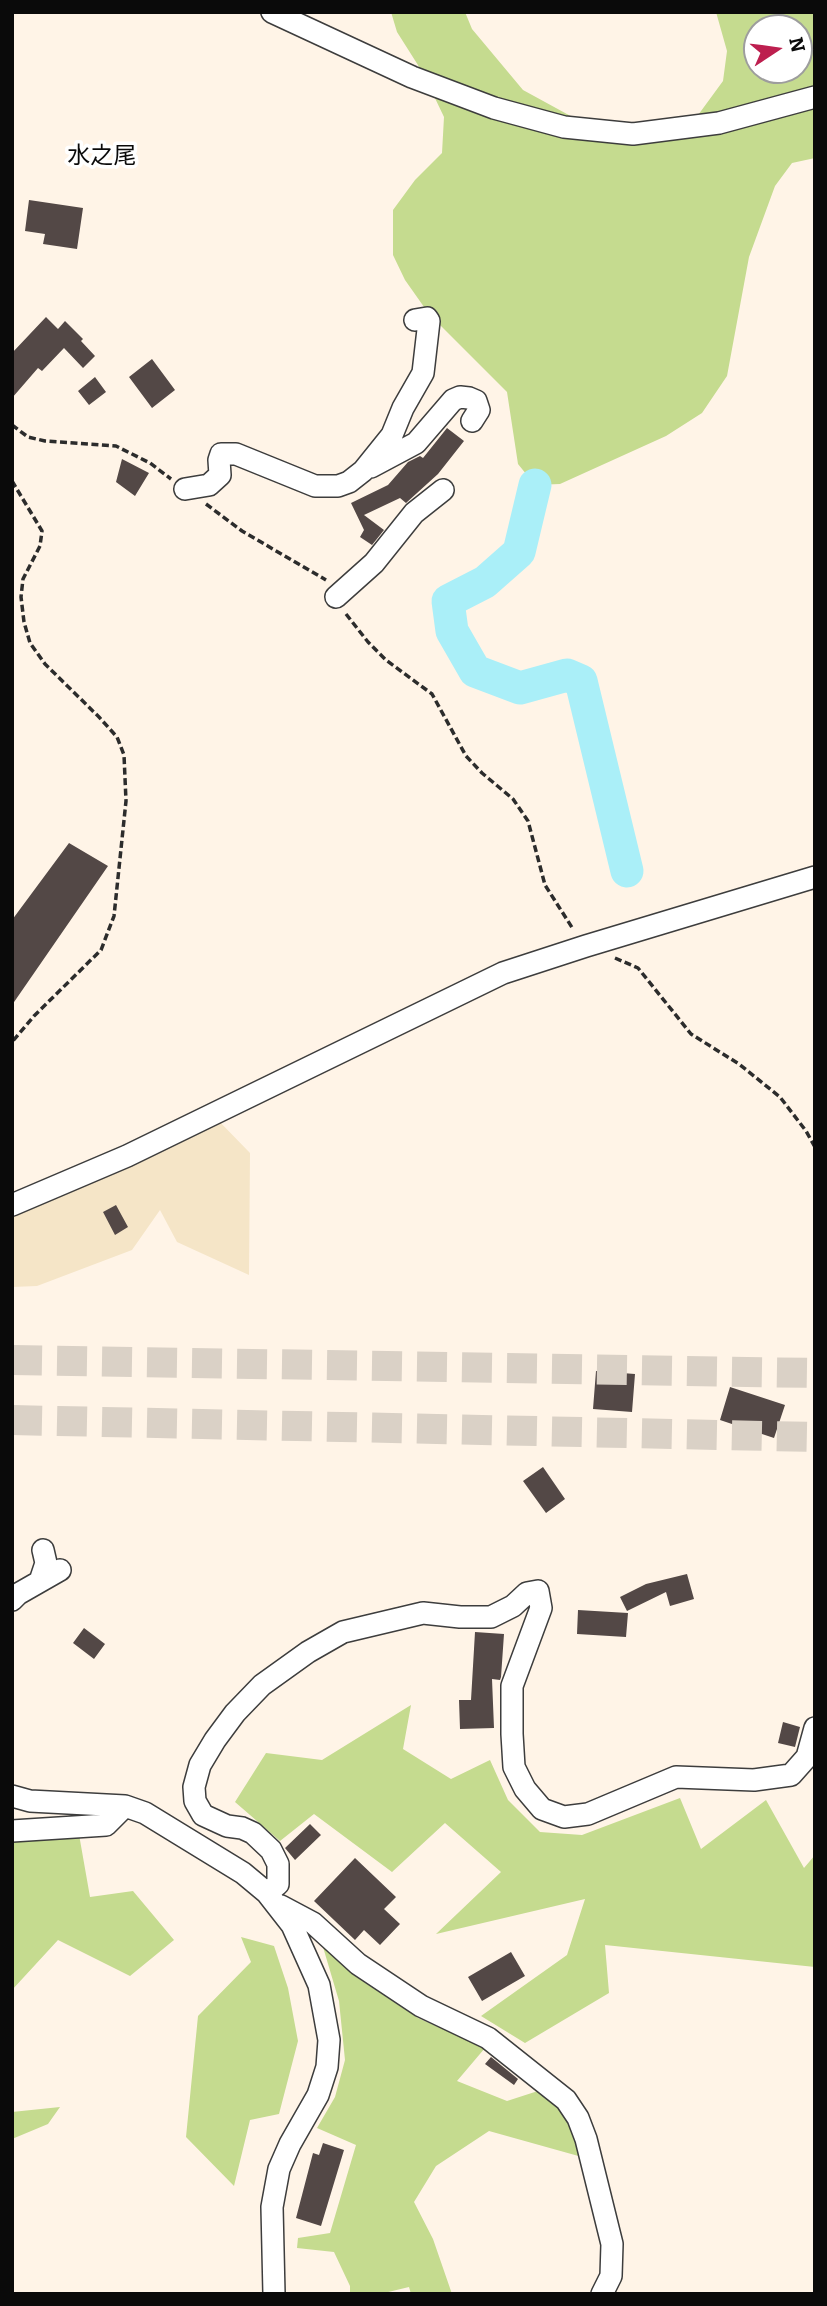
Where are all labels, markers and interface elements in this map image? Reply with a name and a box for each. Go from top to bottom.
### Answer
north arrow [743,14,813,84]
text: N [784,35,810,54]
district label: 水之尾 [68,143,136,171]

